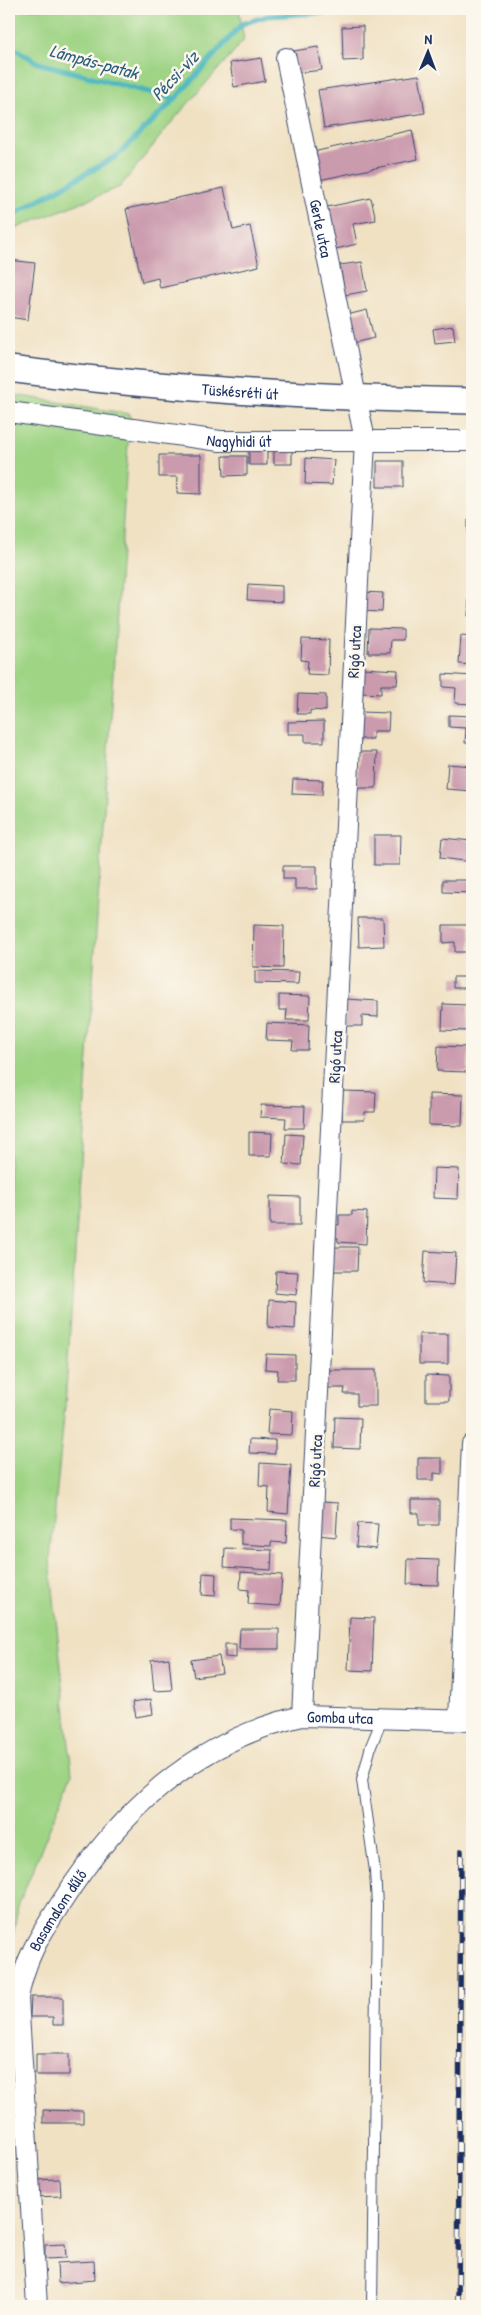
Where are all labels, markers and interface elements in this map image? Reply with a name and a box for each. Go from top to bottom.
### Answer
north arrow [404,28,454,78]
text: N [424,29,433,48]
water label: Lámpás-patak [47,38,143,86]
water label: Pécsi-víz [145,44,205,106]
street label: Gerle utca [304,197,338,260]
street label: Tüskésréti út [201,378,279,405]
street label: Nagyhidi út [205,428,272,452]
street label: Rigó utca [342,625,366,679]
street label: Rigó utca [323,1030,347,1084]
street label: Rigó utca [303,1434,327,1488]
street label: Gomba utca [307,1705,373,1729]
street label: Basamalom dűlő [23,1864,92,1954]

